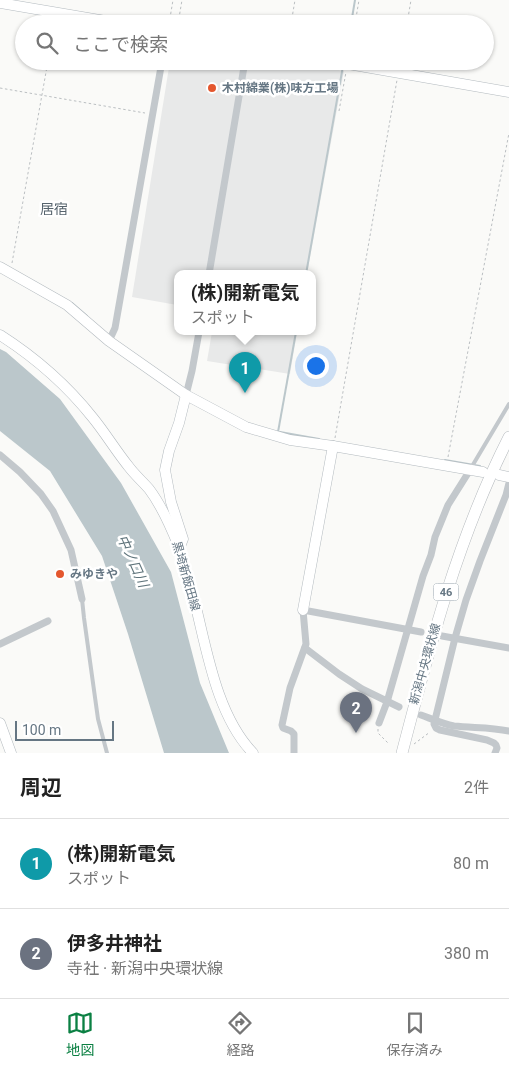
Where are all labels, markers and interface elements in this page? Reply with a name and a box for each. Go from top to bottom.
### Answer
search box [15,15,494,70]
icon: search [33,29,61,57]
text: ここで検索 [73,33,168,56]
place label: 木村綿業(株)味方工場 [222,81,338,95]
marker: 木村綿業(株)味方工場 [206,82,218,94]
district label: 居宿 [40,201,68,217]
popup [174,270,316,335]
text: (株)開新電気 [191,281,299,304]
text: スポット [191,308,255,327]
pin: 1 [229,352,261,393]
your location [303,353,329,379]
water label: 中ノ口川 [114,532,153,592]
street label: 黒埼新飯田線 [169,539,203,613]
place label: みゆきや [70,567,118,581]
marker: みゆきや [54,568,66,580]
road number: 46 [434,584,458,600]
street label: 新潟中央環状線 [407,622,443,706]
pin: 2 [340,692,372,733]
scale bar [15,718,114,741]
text: 100 m [22,722,61,738]
text: 周辺 [20,776,62,800]
text: 2件 [464,778,489,797]
text: (株)開新電気 [67,842,175,865]
text: 1 [31,854,41,873]
text: 80 m [453,854,489,873]
text: スポット [67,869,131,888]
text: 伊多井神社 [67,932,162,955]
text: 2 [31,944,41,963]
text: 380 m [444,944,489,963]
text: 寺社 · 新潟中央環状線 [67,959,223,978]
tab: 地図 [66,1009,94,1059]
tab: 経路 [226,1009,254,1059]
tab: 保存済み [387,1009,443,1059]

